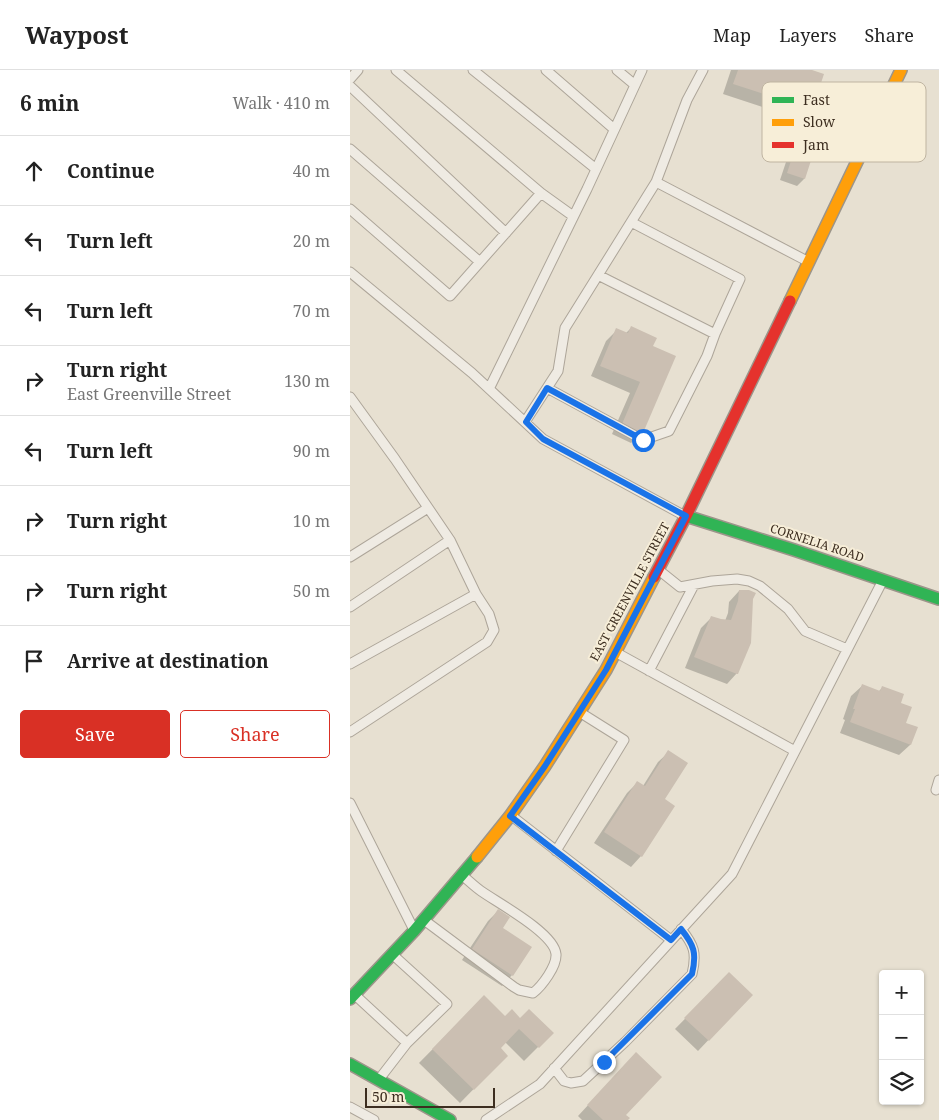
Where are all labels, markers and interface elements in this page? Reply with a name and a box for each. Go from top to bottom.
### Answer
text: Waypost [25,18,128,51]
text: Map [713,23,751,47]
text: Layers [779,23,837,47]
text: Share [865,23,914,47]
legend [762,82,926,162]
text: 6 min [20,89,79,117]
text: Fast [803,90,830,109]
text: Walk · 410 m [233,92,330,114]
text: Slow [803,112,836,131]
text: Jam [802,135,829,154]
icon: ahead [20,157,48,185]
text: Continue [67,158,155,184]
text: 40 m [293,160,330,182]
icon: left [20,227,48,255]
text: Turn left [67,228,153,254]
text: 20 m [293,230,330,252]
icon: left [20,297,48,325]
text: Turn left [67,298,153,324]
text: 70 m [293,300,330,322]
text: Turn right [67,357,167,383]
icon: right [20,367,48,395]
text: 130 m [284,370,330,392]
text: East Greenville Street [67,383,231,405]
route start [632,429,655,452]
icon: left [20,437,48,465]
text: Turn left [67,438,153,464]
text: 90 m [293,440,330,462]
icon: right [20,507,48,535]
text: Turn right [67,508,167,534]
text: 10 m [293,510,330,532]
street label: EAST GREENVILLE STREET [586,519,674,664]
street label: CORNELIA ROAD [768,519,867,566]
icon: right [20,577,48,605]
text: Turn right [67,578,167,604]
text: 50 m [293,580,330,602]
icon: arrive [20,647,48,675]
text: Arrive at destination [67,648,269,674]
button: Save [20,710,170,758]
button: Share [180,710,330,758]
map controls [879,970,924,1105]
button: + [879,970,924,1015]
button: − [879,1015,924,1060]
route end [593,1051,616,1074]
button: layers [879,1060,924,1105]
scale bar [365,1085,495,1108]
text: 50 m [372,1087,405,1106]

